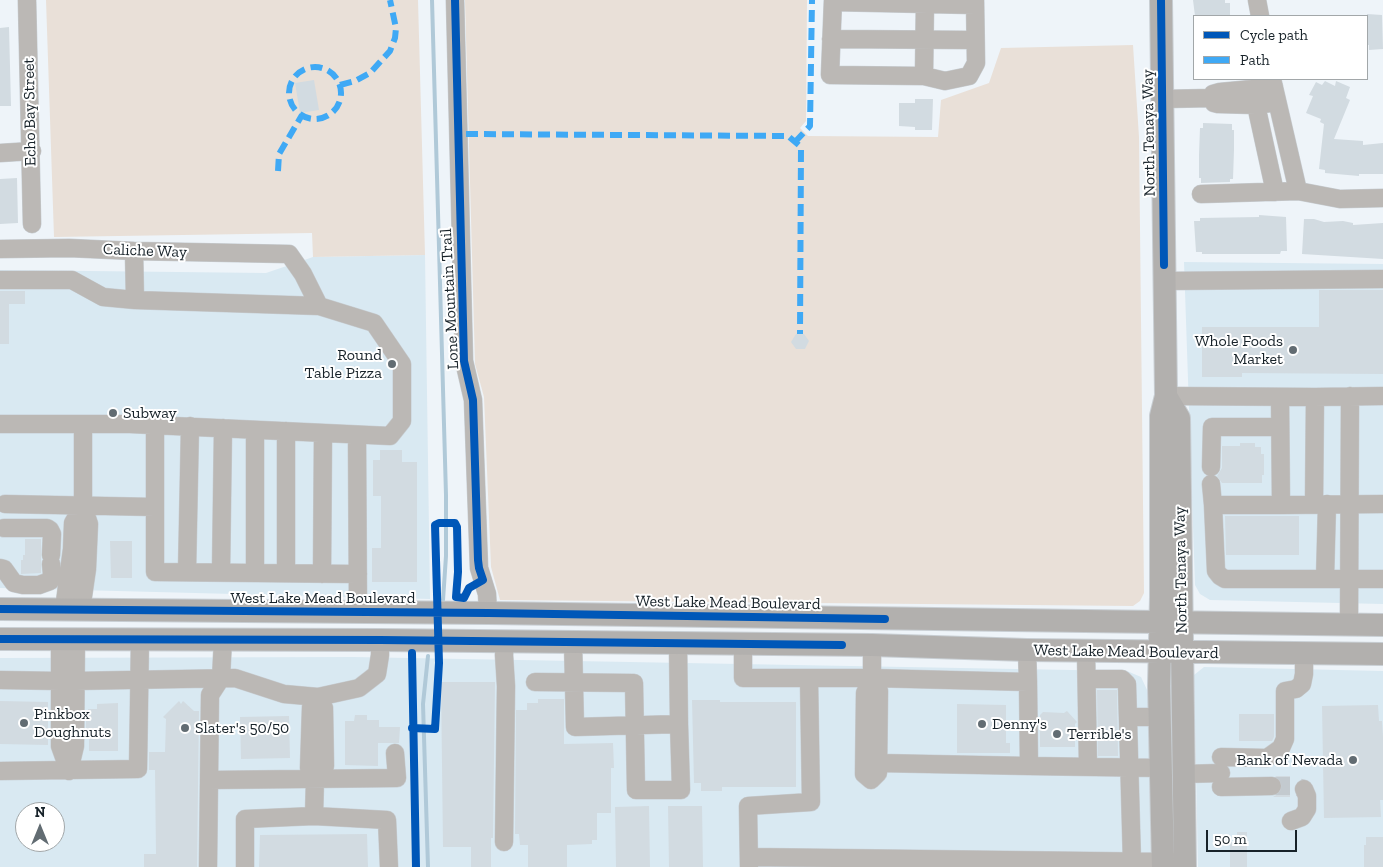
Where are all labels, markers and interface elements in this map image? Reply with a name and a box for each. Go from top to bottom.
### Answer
legend [1193,15,1368,80]
text: Cycle path [1240,26,1308,44]
text: Path [1240,51,1270,69]
street label: Echo Bay Street [19,58,41,166]
street label: North Tenaya Way [1138,69,1160,197]
street label: Lone Mountain Trail [437,228,463,370]
street label: Caliche Way [103,240,187,262]
place label: Whole Foods Market [1195,331,1283,369]
marker: Whole Foods Market [1287,344,1299,356]
place label: Round Table Pizza [305,345,382,383]
marker: Round Table Pizza [386,358,398,370]
place label: Subway [123,403,177,423]
marker: Subway [107,407,119,419]
street label: North Tenaya Way [1170,506,1192,634]
street label: West Lake Mead Boulevard [230,588,416,608]
street label: West Lake Mead Boulevard [635,592,821,614]
street label: West Lake Mead Boulevard [1033,641,1219,663]
place label: Pinkbox Doughnuts [34,704,111,742]
place label: Denny's [992,714,1047,734]
marker: Pinkbox Doughnuts [18,717,30,729]
place label: Slater's 50/50 [195,718,289,738]
marker: Denny's [976,718,988,730]
marker: Slater's 50/50 [179,722,191,734]
place label: Terrible's [1067,724,1132,744]
marker: Terrible's [1051,728,1063,740]
place label: Bank of Nevada [1236,750,1343,770]
marker: Bank of Nevada [1347,754,1359,766]
north arrow [15,802,65,852]
text: N [35,804,45,821]
scale bar [1208,820,1299,852]
text: 50 m [1214,830,1247,848]

